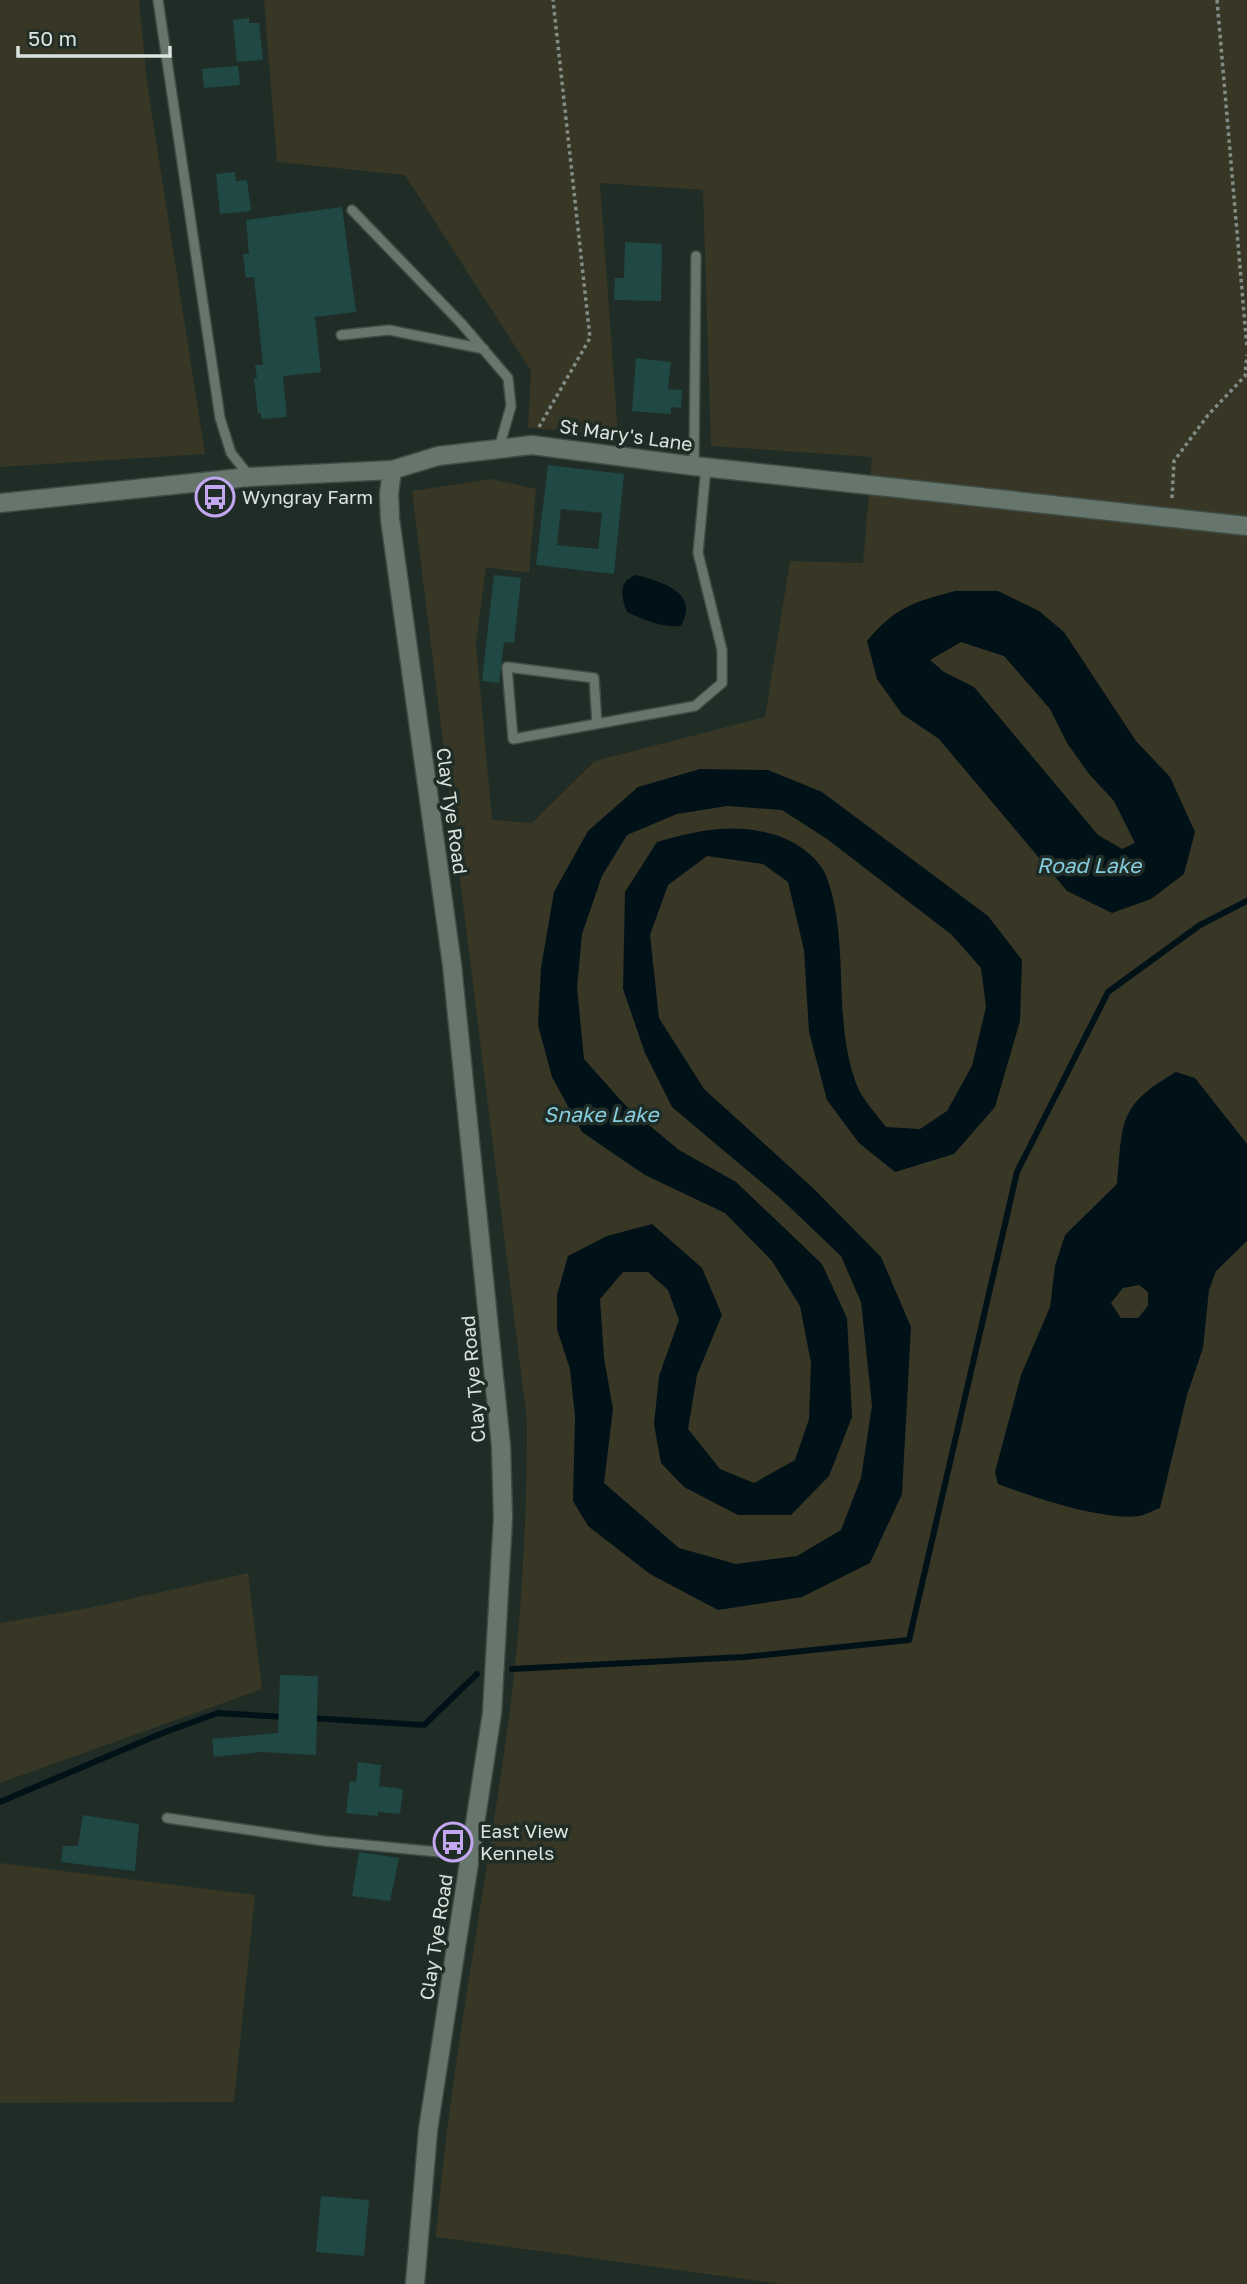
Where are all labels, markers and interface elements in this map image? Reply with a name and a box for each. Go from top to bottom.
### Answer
scale bar [18,14,170,58]
text: 50 m [28,25,77,51]
street label: St Mary's Lane [558,414,694,455]
bus stop icon: Wyngray Farm [194,476,236,518]
place label: Wyngray Farm [242,485,373,508]
street label: Clay Tye Road [432,746,473,876]
water label: Road Lake [1037,852,1143,878]
water label: Snake Lake [544,1101,660,1127]
street label: Clay Tye Road [455,1314,490,1444]
place label: East View Kennels [480,1819,569,1864]
bus stop icon: East View Kennels [432,1821,474,1863]
street label: Clay Tye Road [414,1872,457,2002]

